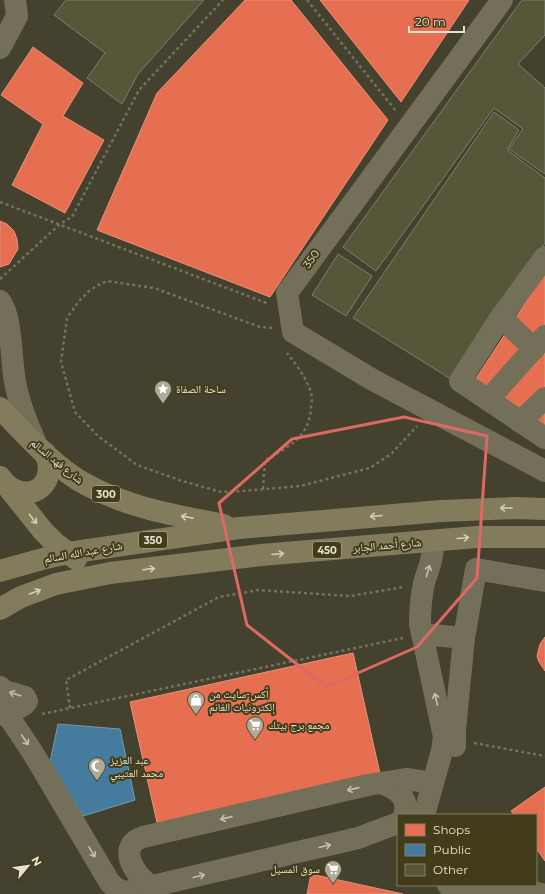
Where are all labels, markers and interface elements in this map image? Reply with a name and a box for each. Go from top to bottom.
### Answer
scale bar [409,8,464,34]
text: 20 m [415,14,446,29]
street label: 350 [300,247,322,271]
place icon: ساحة الصفاة [153,379,173,404]
place label: ساحة الصفاة [176,382,226,396]
street label: شارع فهد السالم [27,435,86,487]
road number: 300 [92,486,120,502]
one-way arrow [500,504,513,512]
one-way arrow [370,512,383,520]
one-way arrow [28,513,37,524]
one-way arrow [181,513,194,521]
road number: 350 [139,532,167,548]
one-way arrow [456,534,469,541]
street label: شارع أحمد الجابر [351,535,422,555]
street label: شارع عبد الله السالم [43,538,123,567]
road number: 450 [313,542,341,558]
one-way arrow [271,550,284,558]
one-way arrow [142,565,155,573]
one-way arrow [425,565,432,578]
one-way arrow [28,587,40,595]
place label: أكس-سايت من إلكترونيات الغانم [209,687,275,715]
one-way arrow [9,690,22,697]
shop icon: أكس-سايت من إلكترونيات الغانم [186,690,206,715]
one-way arrow [432,693,440,706]
supermarket icon: مجمع برج بيتك [245,715,265,740]
place label: مجمع برج بيتك [268,718,329,732]
one-way arrow [21,734,29,745]
place label: عبد العزيز محمد العتيبي [109,753,163,782]
mosque icon: عبد العزيز محمد العتيبي [87,756,107,781]
one-way arrow [347,785,360,793]
one-way arrow [220,814,233,822]
legend [397,814,537,886]
text: Shops [433,822,470,837]
one-way arrow [318,841,331,849]
text: Public [433,842,471,857]
north arrow [8,846,48,886]
one-way arrow [88,846,96,858]
text: N [28,854,45,868]
supermarket icon: سوق المسيل [323,859,343,884]
place label: سوق المسيل [270,862,320,876]
text: Other [433,862,468,877]
one-way arrow [192,872,205,879]

